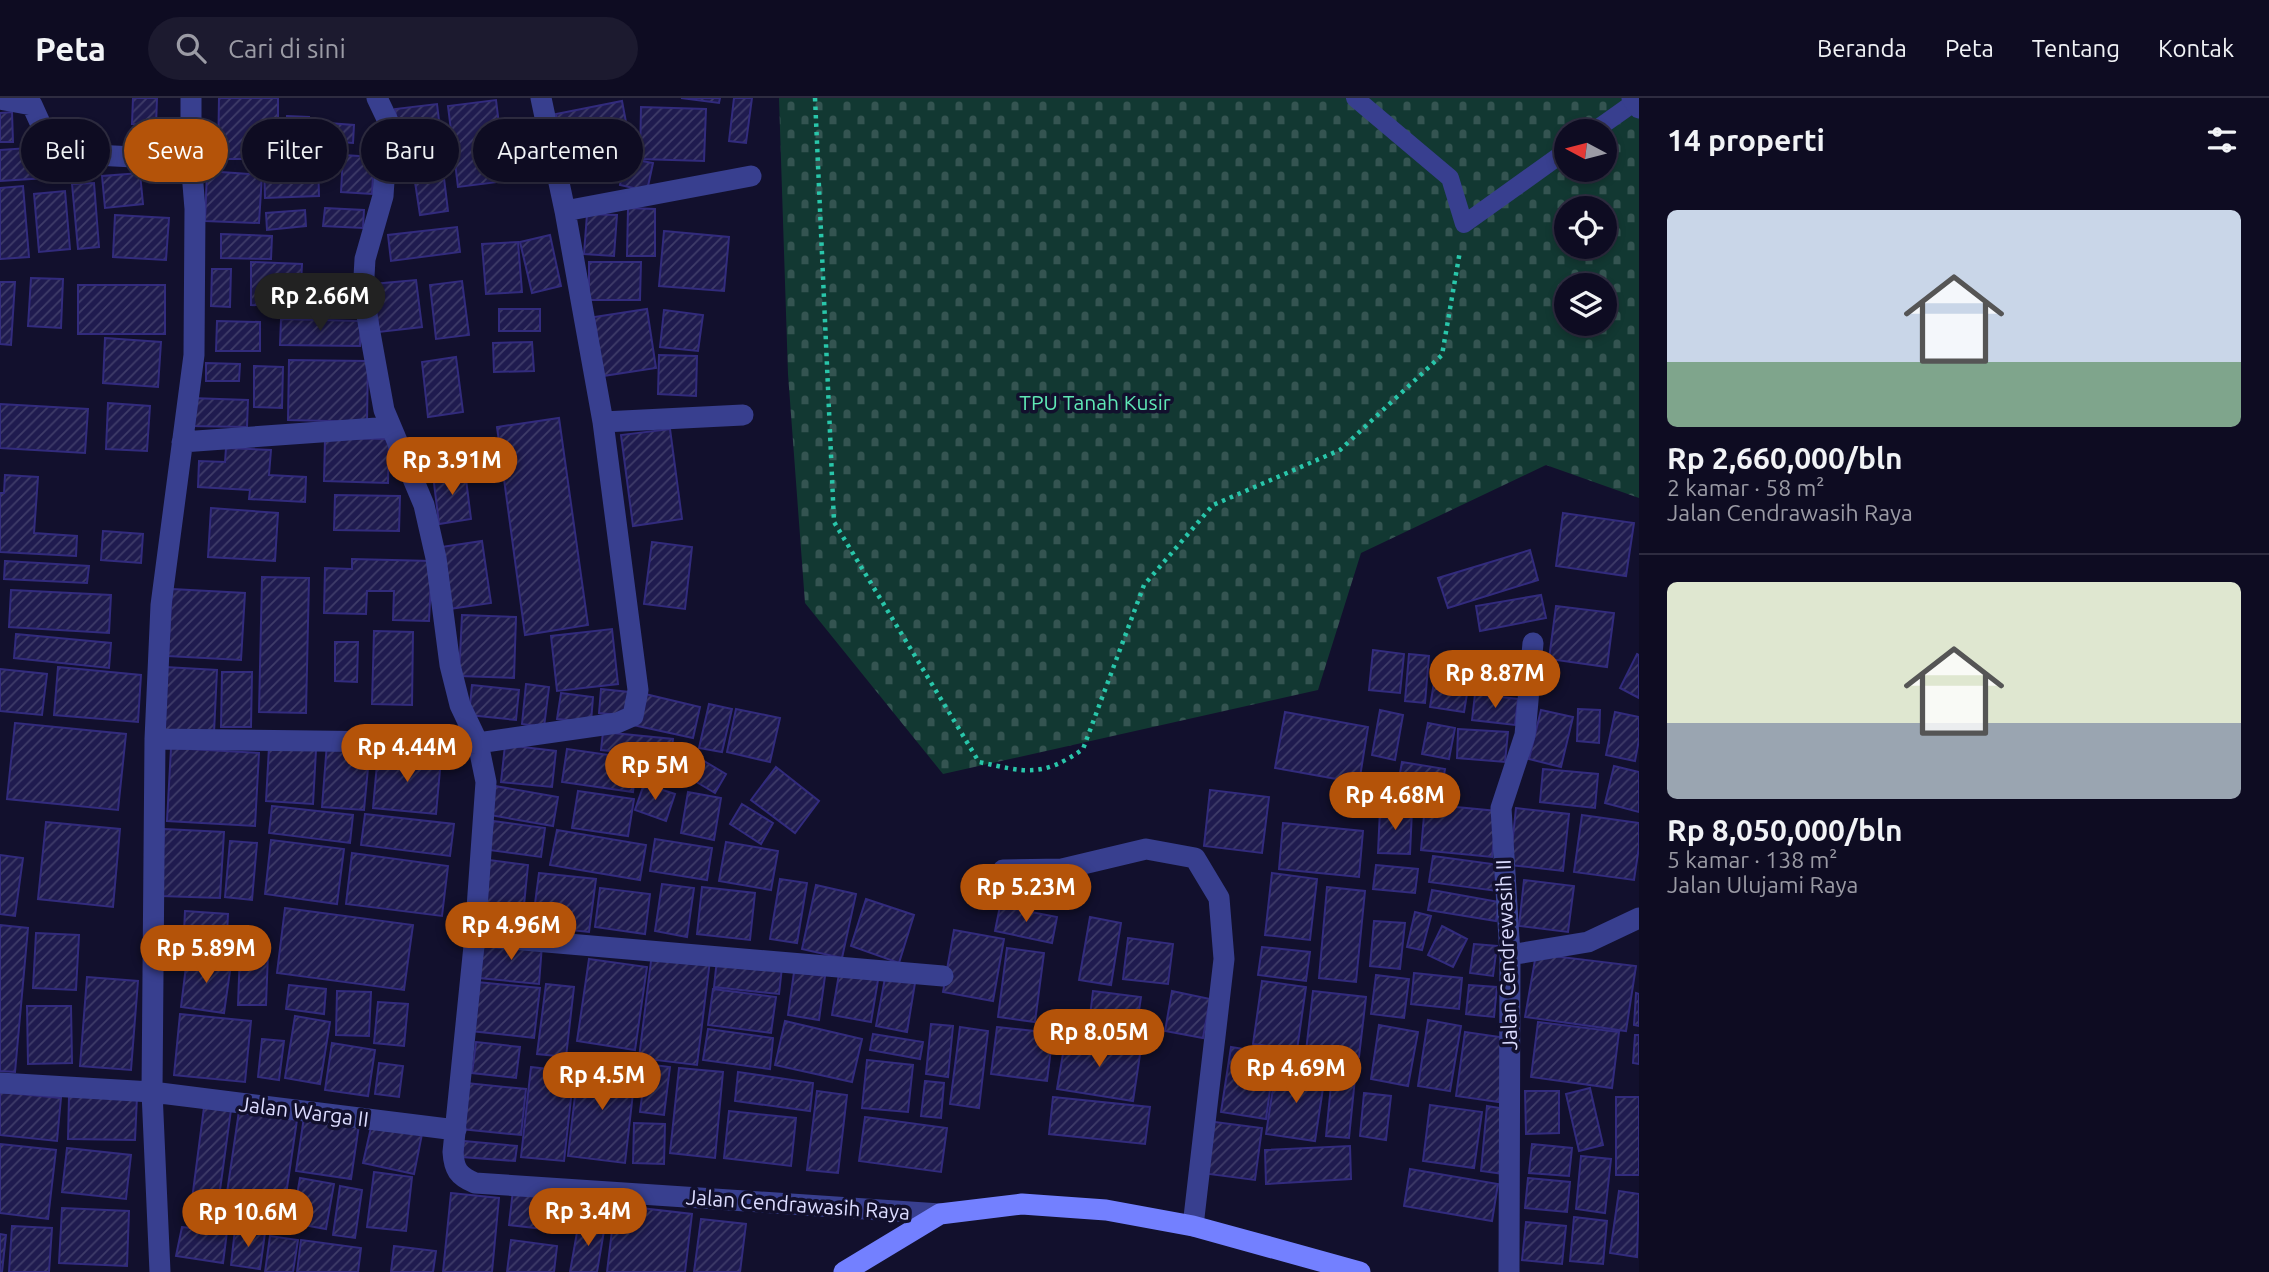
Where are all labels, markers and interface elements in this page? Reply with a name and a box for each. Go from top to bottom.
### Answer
search box [148,17,638,80]
icon: search [172,29,210,67]
text: Peta [35,30,106,67]
text: Cari di sini [228,34,346,63]
text: Beranda [1817,35,1907,62]
text: Peta [1945,35,1994,62]
text: Tentang [2032,35,2120,62]
text: Kontak [2158,35,2234,62]
chip: Beli [21,119,110,182]
chip: Sewa [124,119,228,182]
chip: Filter [242,119,347,182]
chip: Baru [361,119,459,182]
chip: Apartemen [473,119,643,182]
north arrow [1554,119,1617,182]
map controls [1554,119,1617,336]
icon: filters [2203,121,2241,159]
text: 14 properti [1667,123,1825,157]
button: locate [1554,196,1617,259]
icon: home [1891,256,2017,382]
button: layers [1554,273,1617,336]
pin: Rp 2.66M [248,274,392,333]
text: Rp 2.66M [270,283,370,308]
park label: TPU Tanah Kusir [1019,390,1171,414]
pin: Rp 3.91M [380,438,524,497]
text: Rp 2,660,000/bln [1667,441,1903,475]
text: Rp 3.91M [402,447,502,472]
text: 2 kamar · 58 m² [1667,475,1825,500]
text: Jalan Cendrawasih Raya [1667,500,1913,525]
icon: home [1891,628,2017,754]
pin: Rp 8.87M [1423,650,1567,710]
text: Rp 8.87M [1445,660,1545,685]
pin: Rp 4.44M [335,724,479,784]
text: Rp 4.44M [357,734,457,759]
pin: Rp 5M [606,742,704,802]
text: Rp 5M [621,752,689,777]
pin: Rp 4.68M [1323,772,1467,832]
text: Rp 4.68M [1345,782,1445,807]
text: Rp 8,050,000/bln [1667,813,1903,847]
text: 5 kamar · 138 m² [1667,847,1838,872]
street label: Jalan Cendrewasih II [1491,859,1521,1051]
pin: Rp 5.23M [954,864,1098,924]
text: Jalan Ulujami Raya [1667,872,1858,897]
text: Rp 5.23M [976,874,1076,899]
pin: Rp 4.96M [439,902,583,962]
text: Rp 4.96M [461,912,561,937]
pin: Rp 5.89M [134,926,278,985]
text: Rp 5.89M [156,935,256,960]
pin: Rp 8.05M [1027,1010,1171,1069]
text: Rp 8.05M [1049,1019,1149,1044]
pin: Rp 4.69M [1224,1046,1368,1105]
pin: Rp 4.5M [537,1052,667,1112]
text: Rp 4.69M [1246,1055,1346,1080]
text: Rp 4.5M [559,1062,645,1087]
street label: Jalan Warga II [238,1091,370,1131]
street label: Jalan Cendrawasih Raya [685,1184,911,1224]
pin: Rp 3.4M [523,1188,653,1248]
pin: Rp 10.6M [176,1190,320,1249]
text: Rp 3.4M [545,1198,631,1223]
text: Rp 10.6M [198,1199,298,1224]

